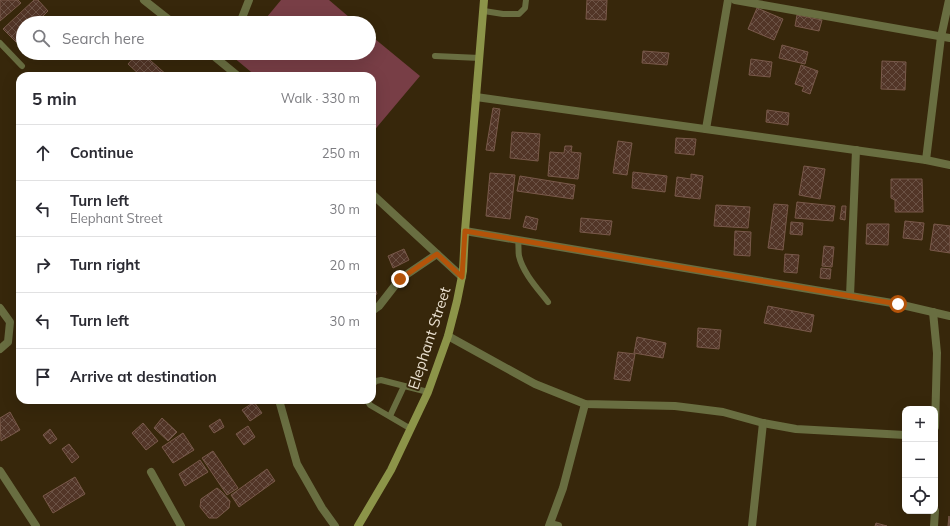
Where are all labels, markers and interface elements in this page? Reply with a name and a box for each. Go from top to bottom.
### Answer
search box [16,16,376,60]
icon: search [30,27,52,49]
text: Search here [62,29,144,48]
text: 5 min [32,88,77,109]
text: Walk · 330 m [281,90,360,106]
icon: ahead [32,142,54,164]
text: Continue [70,143,133,162]
text: 250 m [322,145,360,161]
text: Turn left [70,191,129,210]
icon: left [32,198,54,220]
text: 30 m [330,201,360,217]
text: Elephant Street [70,210,163,226]
icon: right [32,254,54,276]
text: Turn right [70,255,140,274]
text: 20 m [330,257,360,273]
route end [391,270,409,288]
street label: Elephant Street [403,284,455,392]
route start [889,295,907,313]
icon: left [32,310,54,332]
text: Turn left [70,311,129,330]
text: 30 m [330,313,360,329]
icon: arrive [32,366,54,388]
text: Arrive at destination [70,367,217,386]
map controls [902,406,938,514]
button: + [902,406,938,442]
button: − [902,442,938,478]
button: locate [902,478,938,514]

